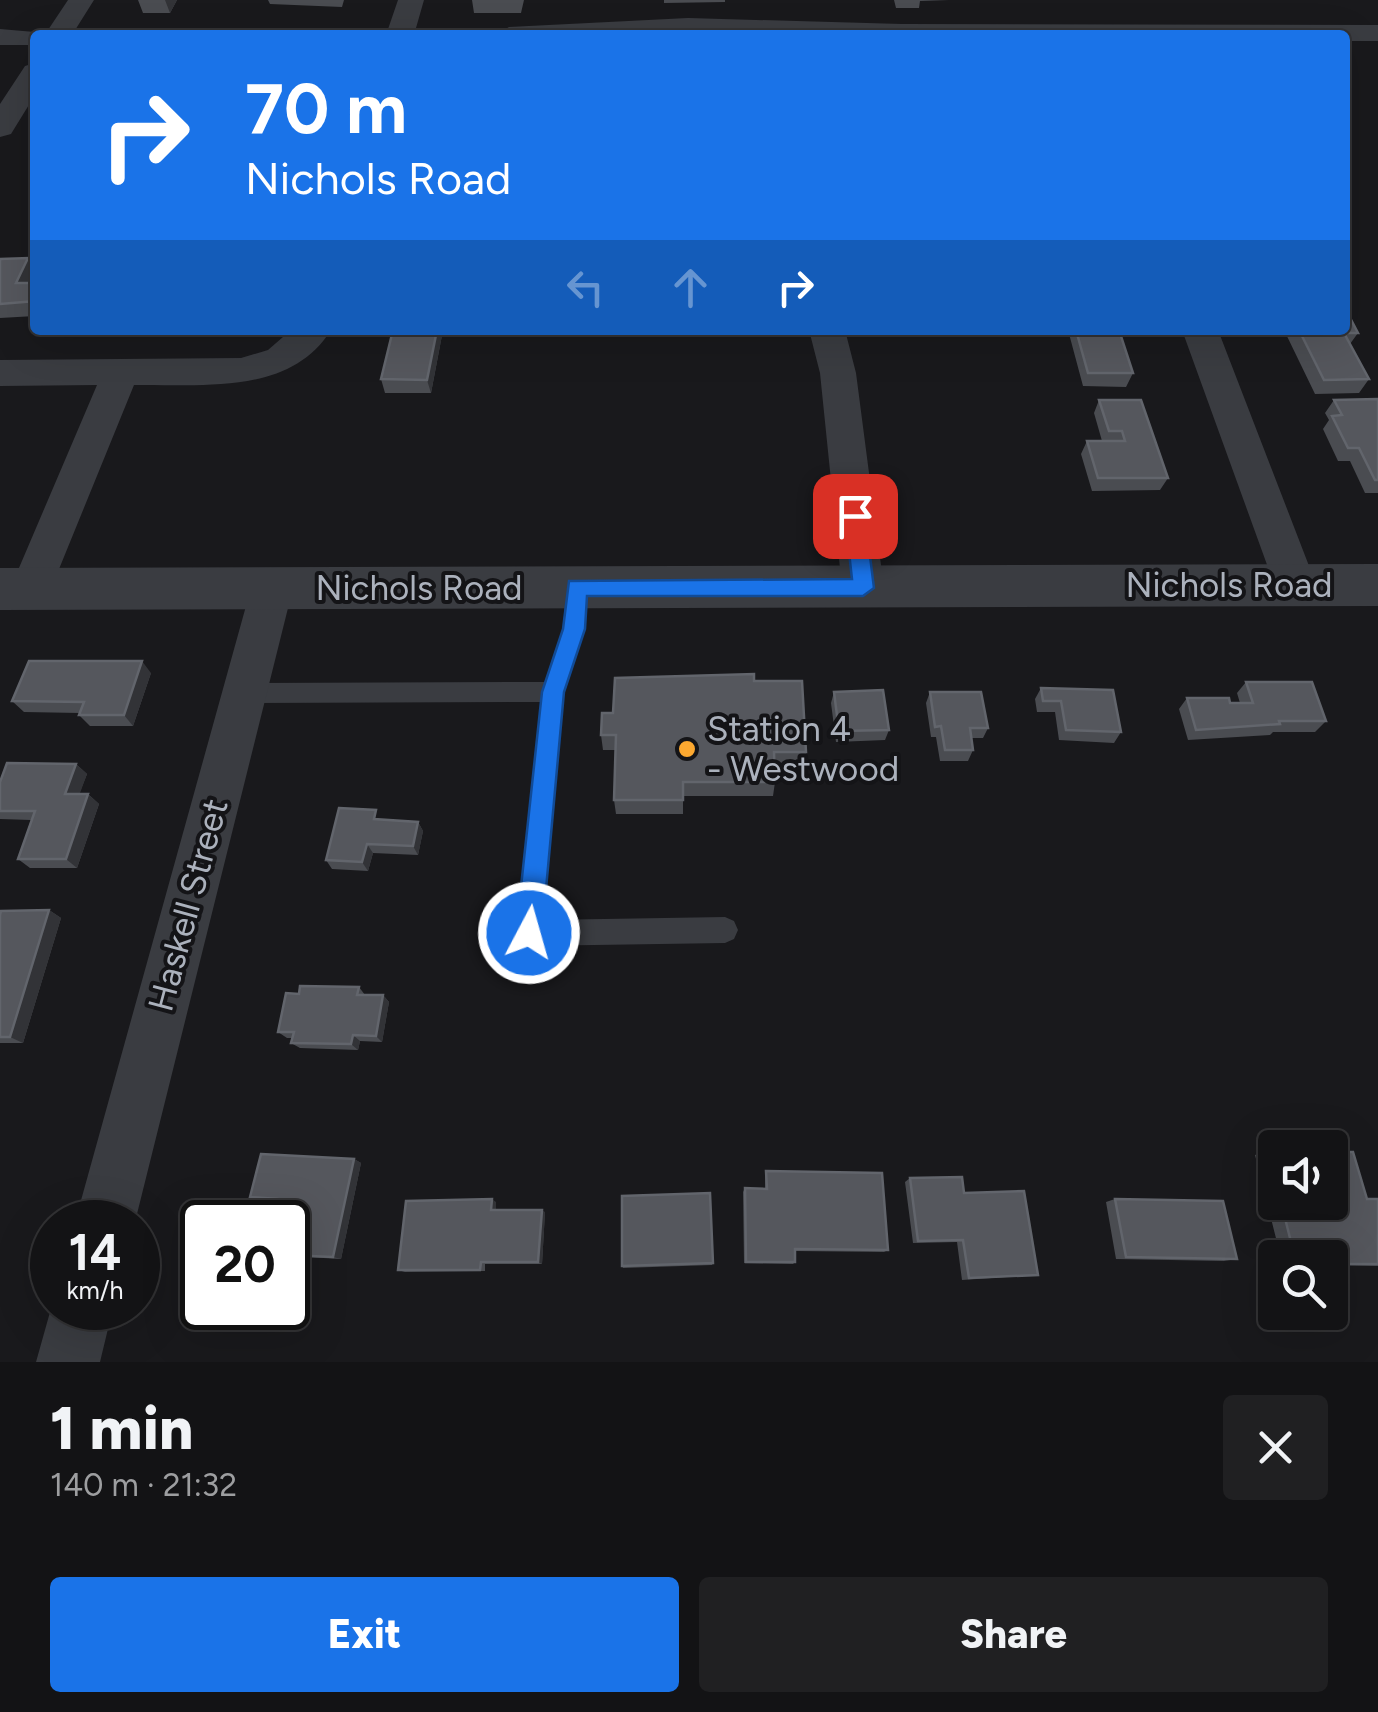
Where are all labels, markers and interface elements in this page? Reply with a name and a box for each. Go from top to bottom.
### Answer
text: 70 m [245,66,407,151]
icon: right [80,70,210,200]
text: Nichols Road [245,151,511,205]
icon: left [558,260,613,315]
icon: ahead [663,260,718,315]
icon: right [768,260,823,315]
pin [813,474,898,559]
icon: arrive [828,489,883,544]
street label: Nichols Road [1125,564,1333,606]
street label: Nichols Road [315,567,523,609]
place label: Station 4 - Westwood [707,708,899,790]
marker: Station 4 - Westwood [676,738,698,760]
street label: Haskell Street [139,794,237,1016]
position arrow [477,881,581,985]
map controls [1258,1130,1348,1330]
button: sound [1258,1130,1348,1220]
speed limit sign: 20 [180,1200,310,1330]
text: 14 [69,1222,121,1283]
button: search [1258,1240,1348,1330]
text: km/h [66,1275,124,1305]
text: 1 min [50,1392,193,1464]
button: close [1223,1395,1328,1500]
text: 140 m · 21:32 [50,1466,237,1504]
button: Exit [50,1577,679,1692]
button: Share [699,1577,1328,1692]

